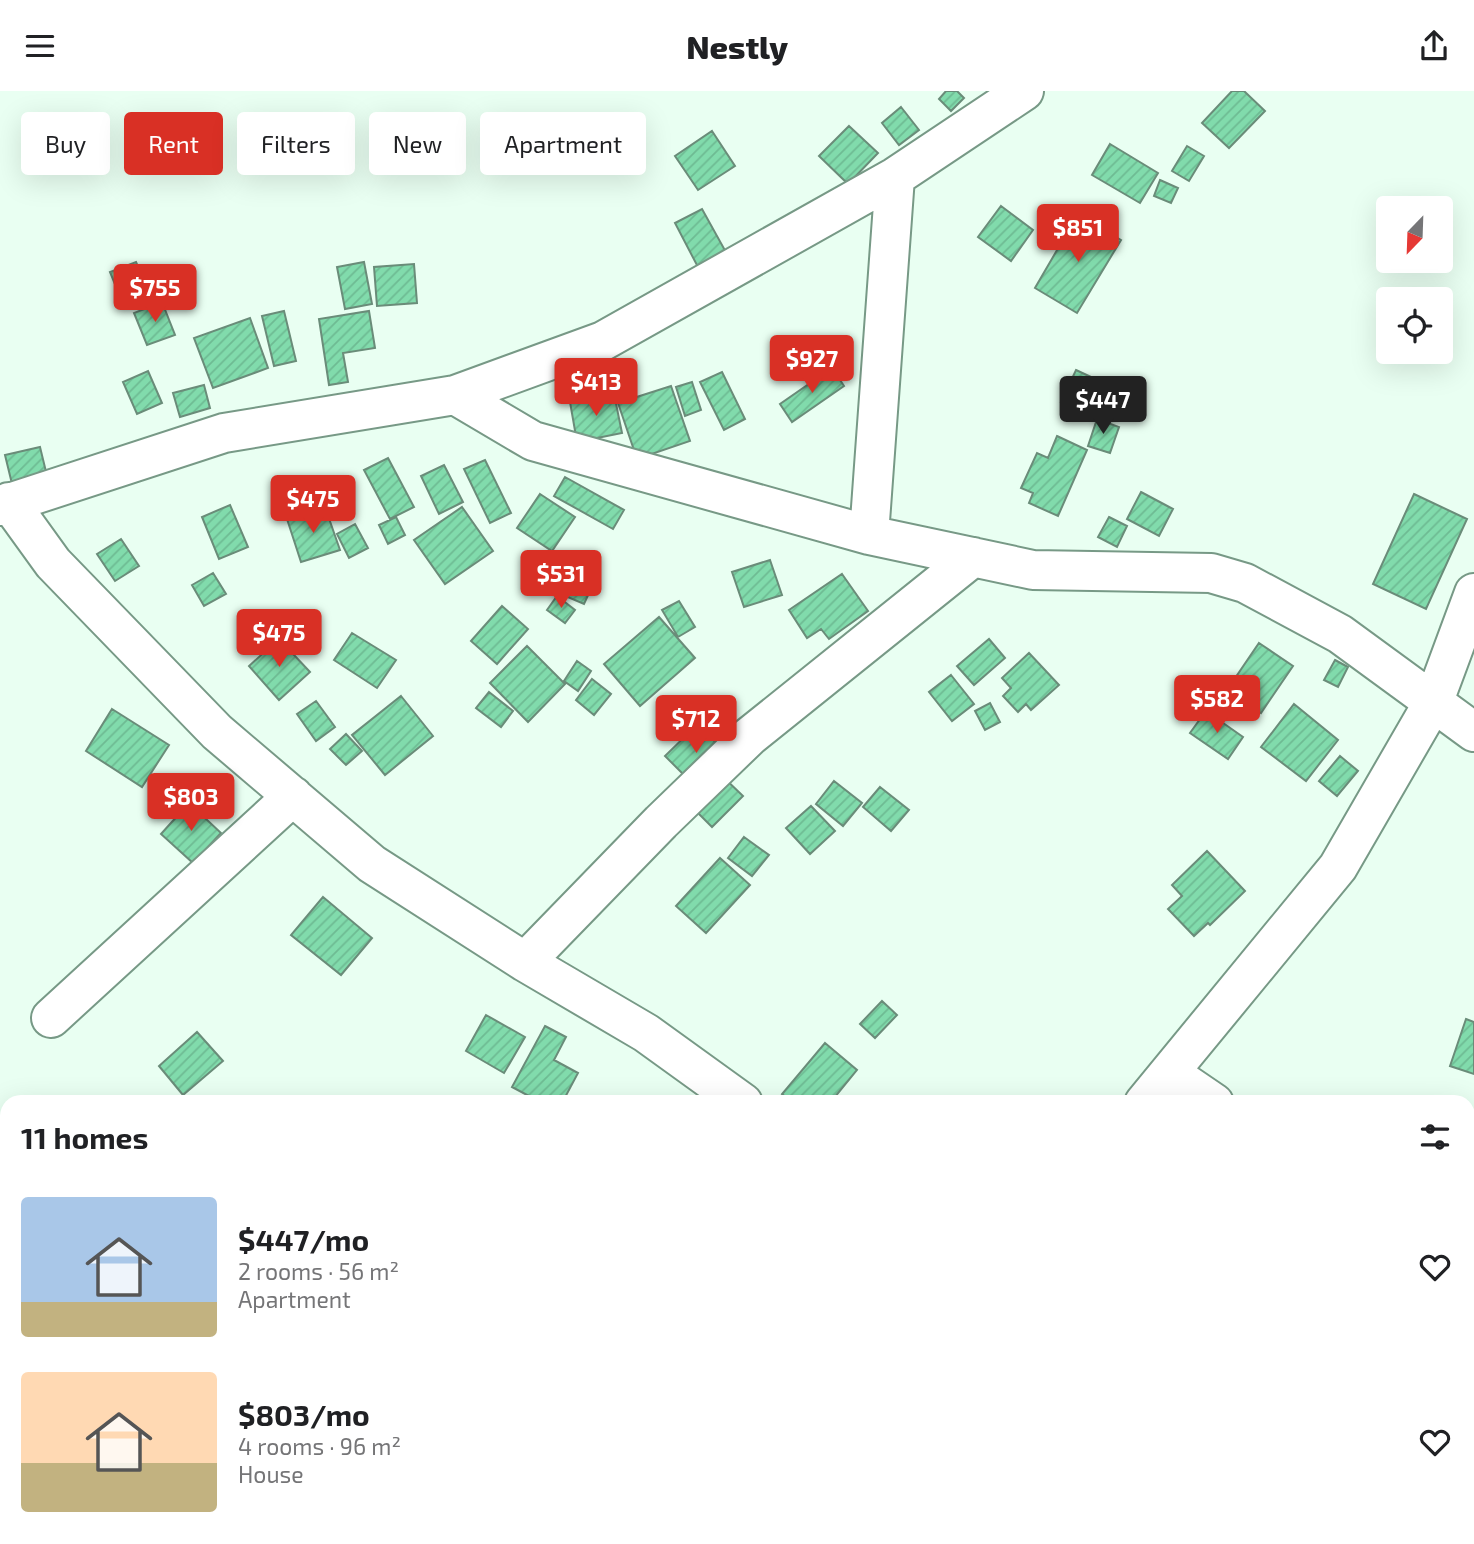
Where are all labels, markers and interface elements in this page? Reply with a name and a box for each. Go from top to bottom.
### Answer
icon: menu [21,27,59,65]
text: Nestly [686,27,788,65]
icon: share [1415,27,1453,65]
chip: Buy [21,112,110,175]
chip: Rent [124,112,223,175]
chip: Filters [237,112,355,175]
chip: New [369,112,466,175]
chip: Apartment [480,112,646,175]
north arrow [1376,196,1452,273]
map controls [1376,196,1453,364]
pin: $851 [1037,205,1119,264]
text: $851 [1053,213,1103,241]
pin: $755 [114,265,196,324]
text: $755 [130,273,180,301]
button: locate [1376,287,1453,364]
pin: $927 [771,335,853,395]
text: $927 [786,344,838,372]
pin: $413 [555,359,637,418]
text: $413 [571,367,621,395]
pin: $447 [1062,377,1144,436]
text: $447 [1076,385,1130,413]
pin: $475 [272,475,354,535]
text: $475 [287,484,339,512]
pin: $531 [520,551,602,610]
text: $531 [536,559,586,587]
pin: $475 [238,609,320,669]
text: $475 [253,618,305,646]
pin: $582 [1176,675,1258,735]
text: $582 [1190,684,1244,712]
pin: $712 [655,695,737,755]
text: $712 [672,704,720,732]
pin: $803 [150,773,232,833]
text: $803 [163,782,219,810]
icon: filters [1416,1118,1454,1156]
text: 11 homes [21,1119,148,1155]
text: $447/mo [238,1221,369,1257]
icon: home [77,1225,161,1309]
icon: heart [1416,1248,1454,1286]
text: 2 rooms · 56 m² [238,1257,399,1285]
text: Apartment [238,1285,351,1313]
text: $803/mo [238,1396,370,1432]
icon: home [77,1400,161,1484]
icon: heart [1416,1423,1454,1461]
text: 4 rooms · 96 m² [238,1432,401,1460]
text: House [238,1460,304,1488]

